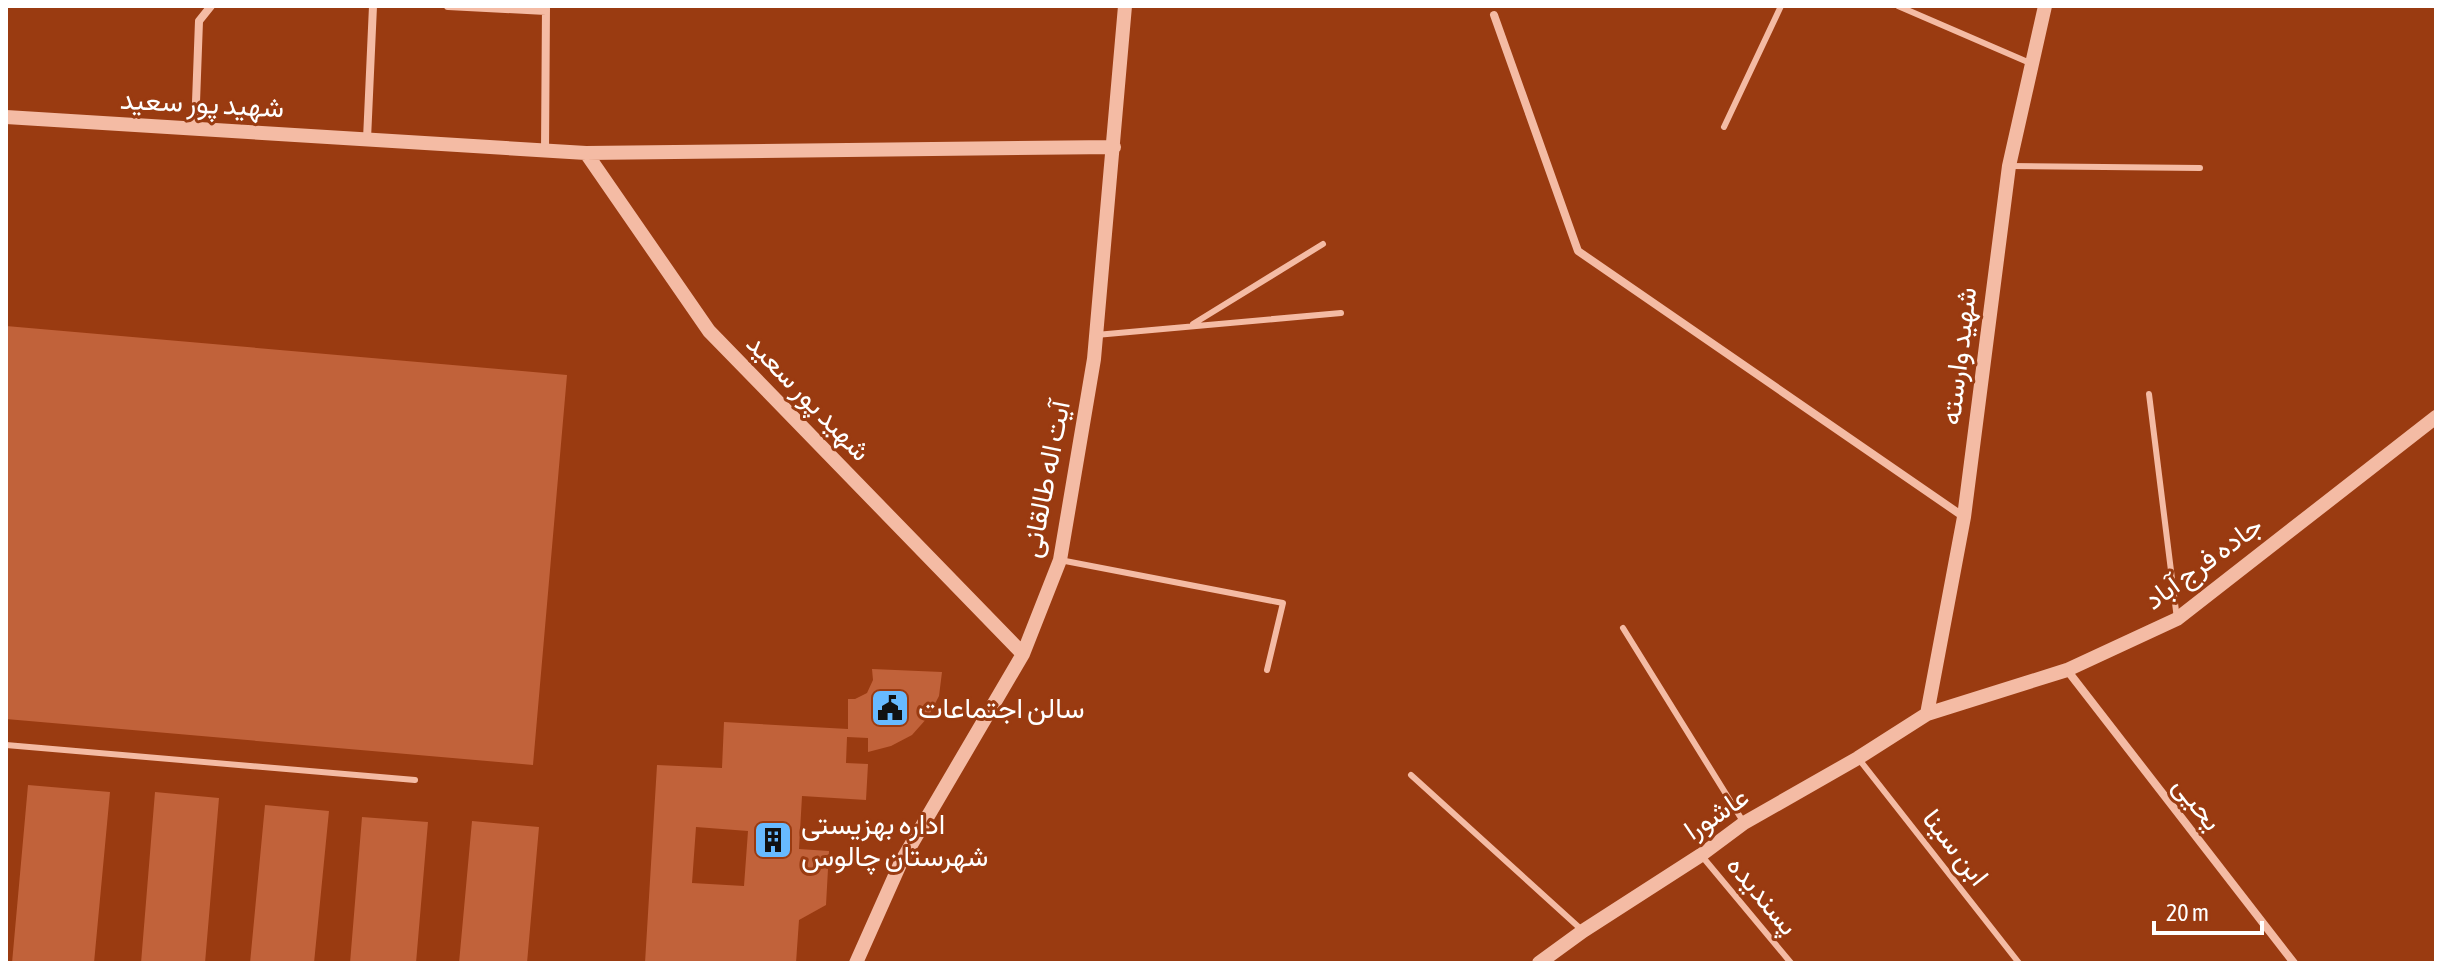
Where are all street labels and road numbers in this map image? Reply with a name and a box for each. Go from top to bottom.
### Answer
street label: شهید پور سعید [119,83,285,126]
street label: شهید وارسته [1934,285,1984,427]
street label: شهید پور سعید [738,327,878,469]
street label: آیت اله طالقانی [1014,395,1077,560]
street label: جاده فرج آباد [2138,508,2270,618]
street label: یحیی [2166,770,2229,837]
street label: عاشورا [1678,780,1755,848]
street label: ابن سینا [1916,803,1996,892]
street label: پسندیده [1718,849,1805,943]

